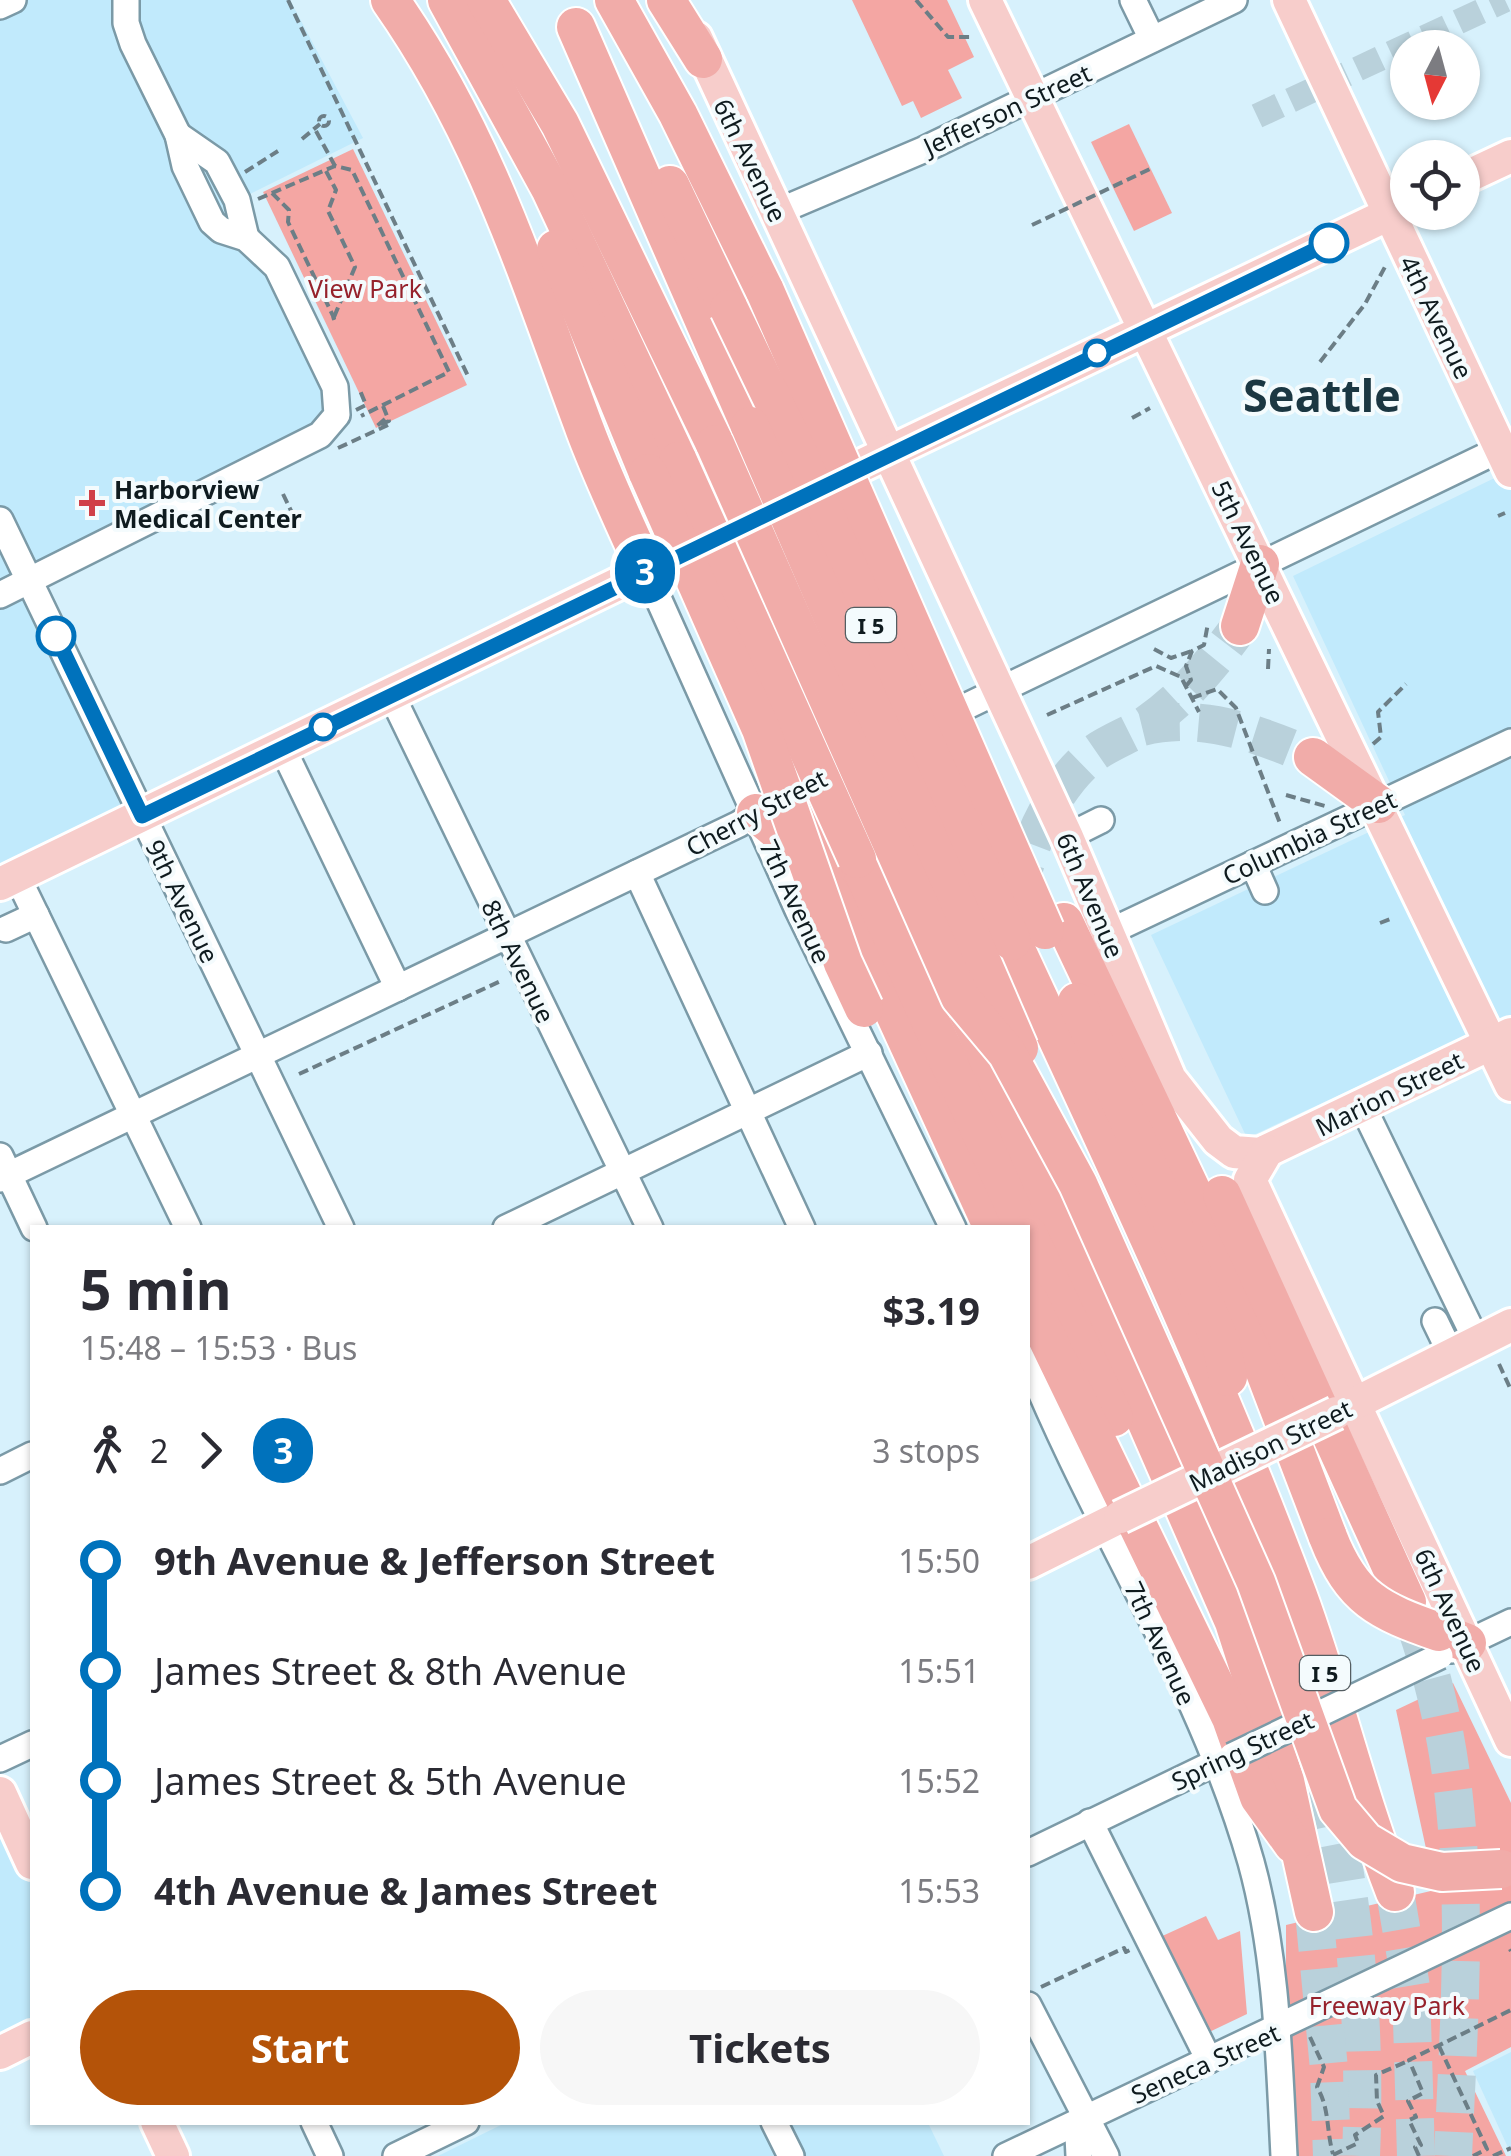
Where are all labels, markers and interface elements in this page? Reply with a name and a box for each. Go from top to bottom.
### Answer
north arrow [1390,30,1480,120]
map controls [1390,30,1480,230]
street label: Jefferson Street [916,55,1096,164]
street label: 6th Avenue [707,93,795,227]
button: locate [1390,140,1480,230]
unlabelled marker [1310,224,1348,262]
street label: 4th Avenue [1393,250,1481,384]
park label: View Park [308,271,423,305]
unlabelled marker [1084,340,1110,366]
district label: Seattle [1243,364,1401,425]
place label: Harborview Medical Center [114,472,302,535]
street label: 5th Avenue [1205,475,1293,609]
marker: Harborview Medical Center [79,490,105,516]
line badge: 3 [612,538,678,604]
text: 3 [635,548,655,595]
road number: I 5 [846,608,896,642]
unlabelled marker [37,617,75,655]
unlabelled marker [310,714,336,740]
street label: Cherry Street [680,761,832,863]
street label: Columbia Street [1216,782,1402,892]
street label: 6th Avenue [1049,827,1133,963]
street label: 9th Avenue [139,834,227,968]
street label: 7th Avenue [752,834,840,968]
street label: 8th Avenue [475,894,563,1028]
street label: Marion Street [1309,1043,1469,1143]
text: 5 min [80,1251,232,1326]
text: $3.19 [882,1284,980,1336]
text: 15:48 – 15:53 · Bus [80,1326,357,1369]
street label: Madison Street [1183,1391,1357,1499]
icon: walk [80,1423,135,1478]
icon: forward [183,1423,238,1478]
text: 3 [273,1427,293,1474]
text: 2 [150,1429,168,1472]
text: 3 stops [872,1429,980,1472]
text: 9th Avenue & Jefferson Street [154,1534,715,1586]
text: 15:50 [898,1539,980,1582]
street label: 6th Avenue [1407,1543,1495,1677]
street label: 7th Avenue [1117,1576,1205,1710]
text: James Street & 8th Avenue [154,1644,627,1696]
text: 15:51 [898,1649,980,1692]
road number: I 5 [1300,1656,1350,1690]
street label: Spring Street [1165,1702,1319,1798]
text: James Street & 5th Avenue [154,1754,627,1806]
text: 15:52 [898,1759,980,1802]
text: 4th Avenue & James Street [154,1864,657,1916]
text: 15:53 [898,1869,980,1912]
park label: Freeway Park [1309,1988,1466,2022]
button: Start [80,1990,520,2105]
button: Tickets [540,1990,980,2105]
street label: Seneca Street [1125,2015,1285,2111]

